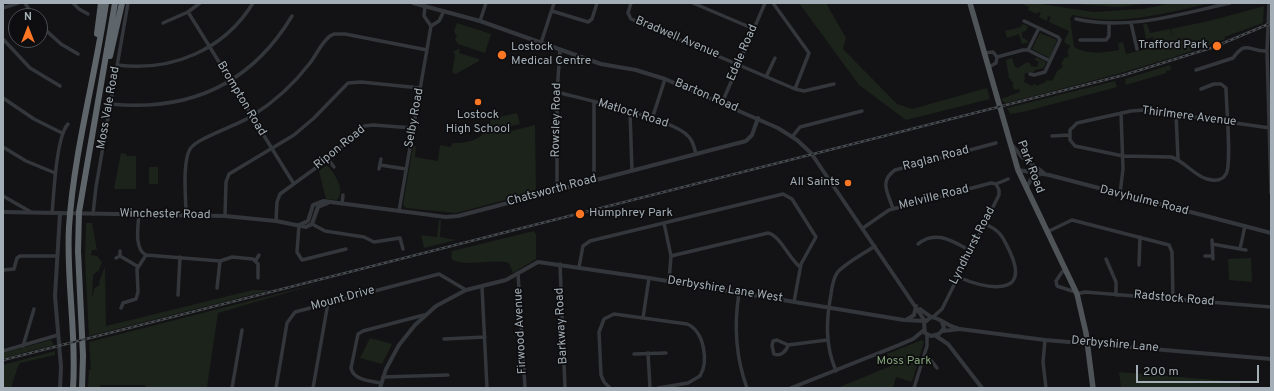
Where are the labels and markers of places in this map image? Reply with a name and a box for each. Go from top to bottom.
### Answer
place label: Trafford Park [1138,39,1208,53]
marker: Trafford Park [1211,40,1223,52]
place label: Lostock Medical Centre [511,41,591,69]
marker: Lostock Medical Centre [496,49,508,61]
marker: Lostock High School [473,97,483,107]
place label: Lostock High School [446,109,510,137]
place label: All Saints [790,176,840,190]
marker: All Saints [843,178,853,188]
place label: Humphrey Park [589,207,673,221]
marker: Humphrey Park [574,208,586,220]

